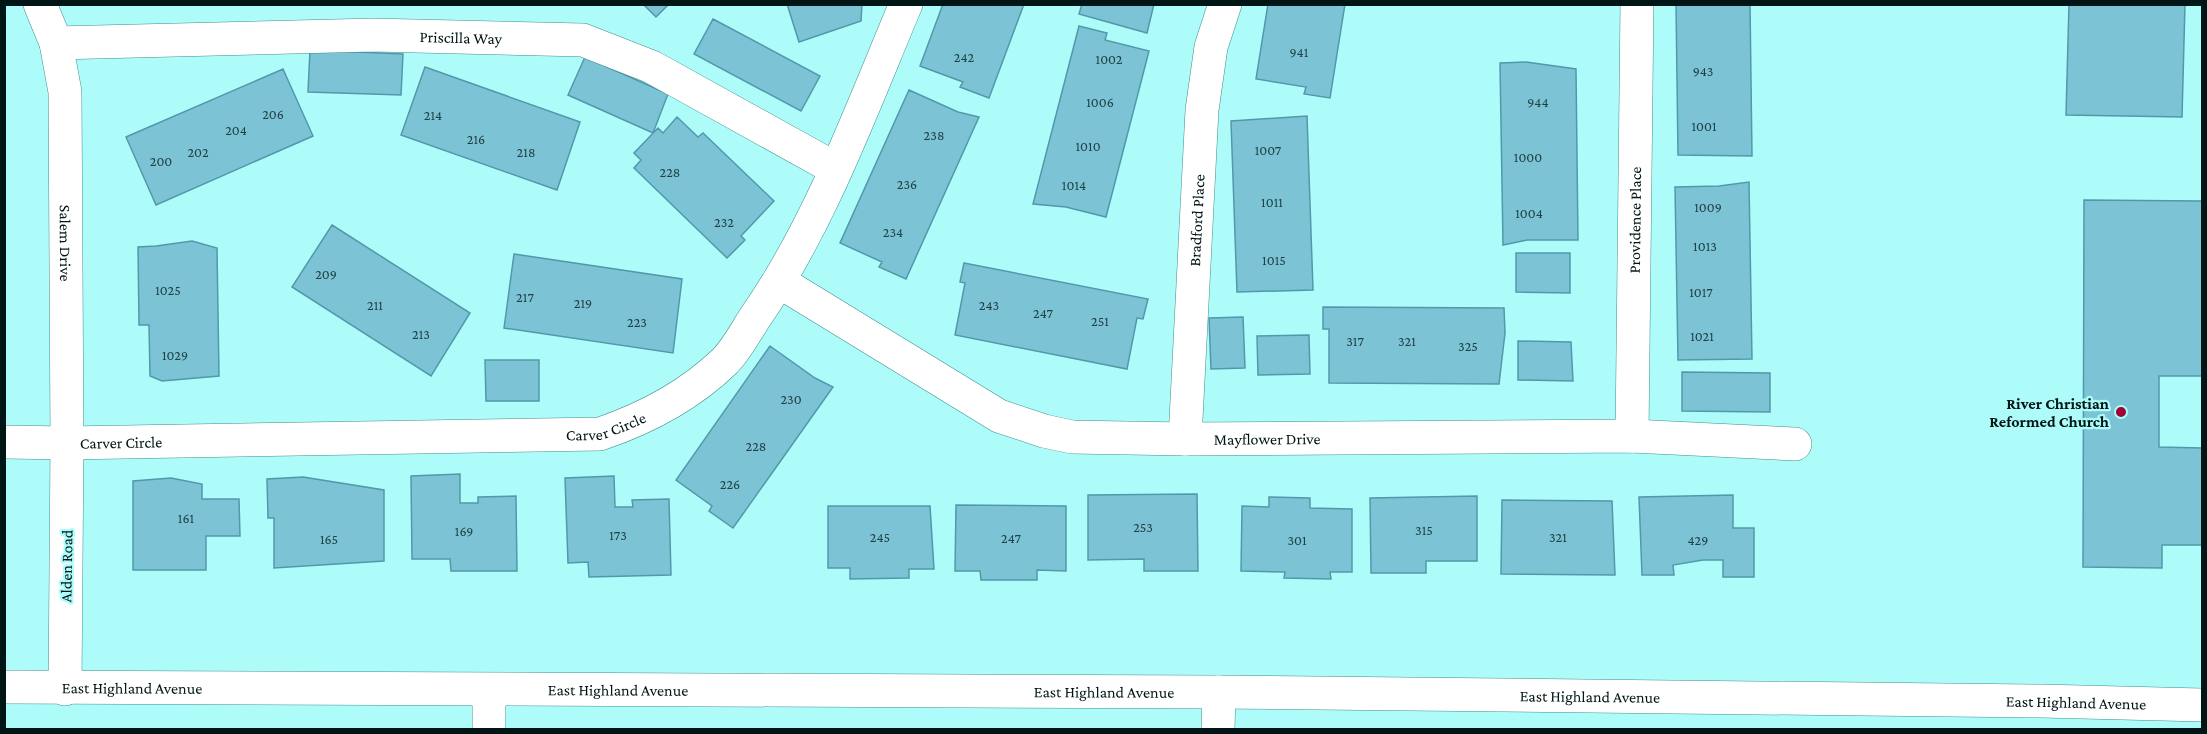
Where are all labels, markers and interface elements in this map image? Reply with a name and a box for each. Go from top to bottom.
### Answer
street label: Priscilla Way [419,28,503,48]
house number: 941 [1290,44,1309,60]
house number: 242 [954,49,975,65]
house number: 1002 [1095,51,1123,67]
house number: 943 [1693,63,1713,79]
house number: 1006 [1086,94,1114,110]
house number: 944 [1527,94,1549,110]
house number: 206 [262,106,284,122]
house number: 214 [424,107,442,123]
house number: 1001 [1691,118,1717,134]
house number: 204 [225,122,247,138]
house number: 238 [924,127,944,143]
house number: 216 [467,131,485,147]
house number: 1010 [1075,138,1101,154]
house number: 1007 [1255,142,1282,158]
house number: 202 [187,144,209,160]
house number: 218 [517,144,535,160]
house number: 1000 [1514,149,1542,165]
house number: 200 [150,153,172,169]
house number: 228 [660,164,680,180]
street label: Providence Place [1626,167,1644,273]
street label: Bradford Place [1186,174,1208,267]
house number: 236 [897,176,917,192]
house number: 1014 [1062,177,1086,193]
house number: 1011 [1261,194,1283,210]
house number: 1009 [1694,199,1722,215]
street label: Salem Drive [57,205,74,281]
house number: 1004 [1515,205,1543,221]
house number: 232 [714,214,734,230]
house number: 234 [883,224,903,240]
house number: 1013 [1693,238,1717,254]
house number: 1015 [1262,252,1286,268]
house number: 209 [315,266,337,282]
house number: 1025 [155,282,181,298]
house number: 1017 [1689,284,1713,300]
house number: 217 [516,289,534,305]
house number: 219 [574,295,592,311]
house number: 211 [367,297,383,313]
house number: 243 [979,297,999,313]
house number: 247 [1033,305,1054,321]
house number: 251 [1091,313,1109,329]
house number: 223 [627,314,647,330]
house number: 213 [412,326,430,342]
house number: 1021 [1690,328,1714,344]
house number: 317 [1346,333,1364,349]
house number: 321 [1398,333,1416,349]
house number: 325 [1458,338,1478,354]
house number: 1029 [162,347,188,363]
house number: 230 [780,391,802,407]
place label: River Christian Reformed Church [1989,395,2109,430]
marker: River Christian Reformed Church [2114,405,2128,419]
street label: Carver Circle [566,409,648,444]
street label: Mayflower Drive [1214,430,1321,449]
street label: Carver Circle [80,433,162,452]
house number: 228 [746,438,766,454]
house number: 226 [720,476,740,492]
house number: 161 [178,510,195,526]
house number: 253 [1133,519,1153,535]
house number: 315 [1415,522,1433,538]
house number: 169 [455,523,473,539]
house number: 173 [609,527,627,543]
street label: Alden Road [57,529,76,603]
house number: 245 [870,529,890,545]
house number: 321 [1549,529,1567,545]
house number: 247 [1001,530,1022,546]
house number: 165 [320,531,338,547]
house number: 301 [1287,532,1307,548]
house number: 429 [1688,532,1708,548]
street label: East Highland Avenue [62,679,202,697]
street label: East Highland Avenue [548,681,688,699]
street label: East Highland Avenue [1034,683,1174,701]
street label: East Highland Avenue [1520,687,1660,706]
street label: East Highland Avenue [2006,693,2146,713]

